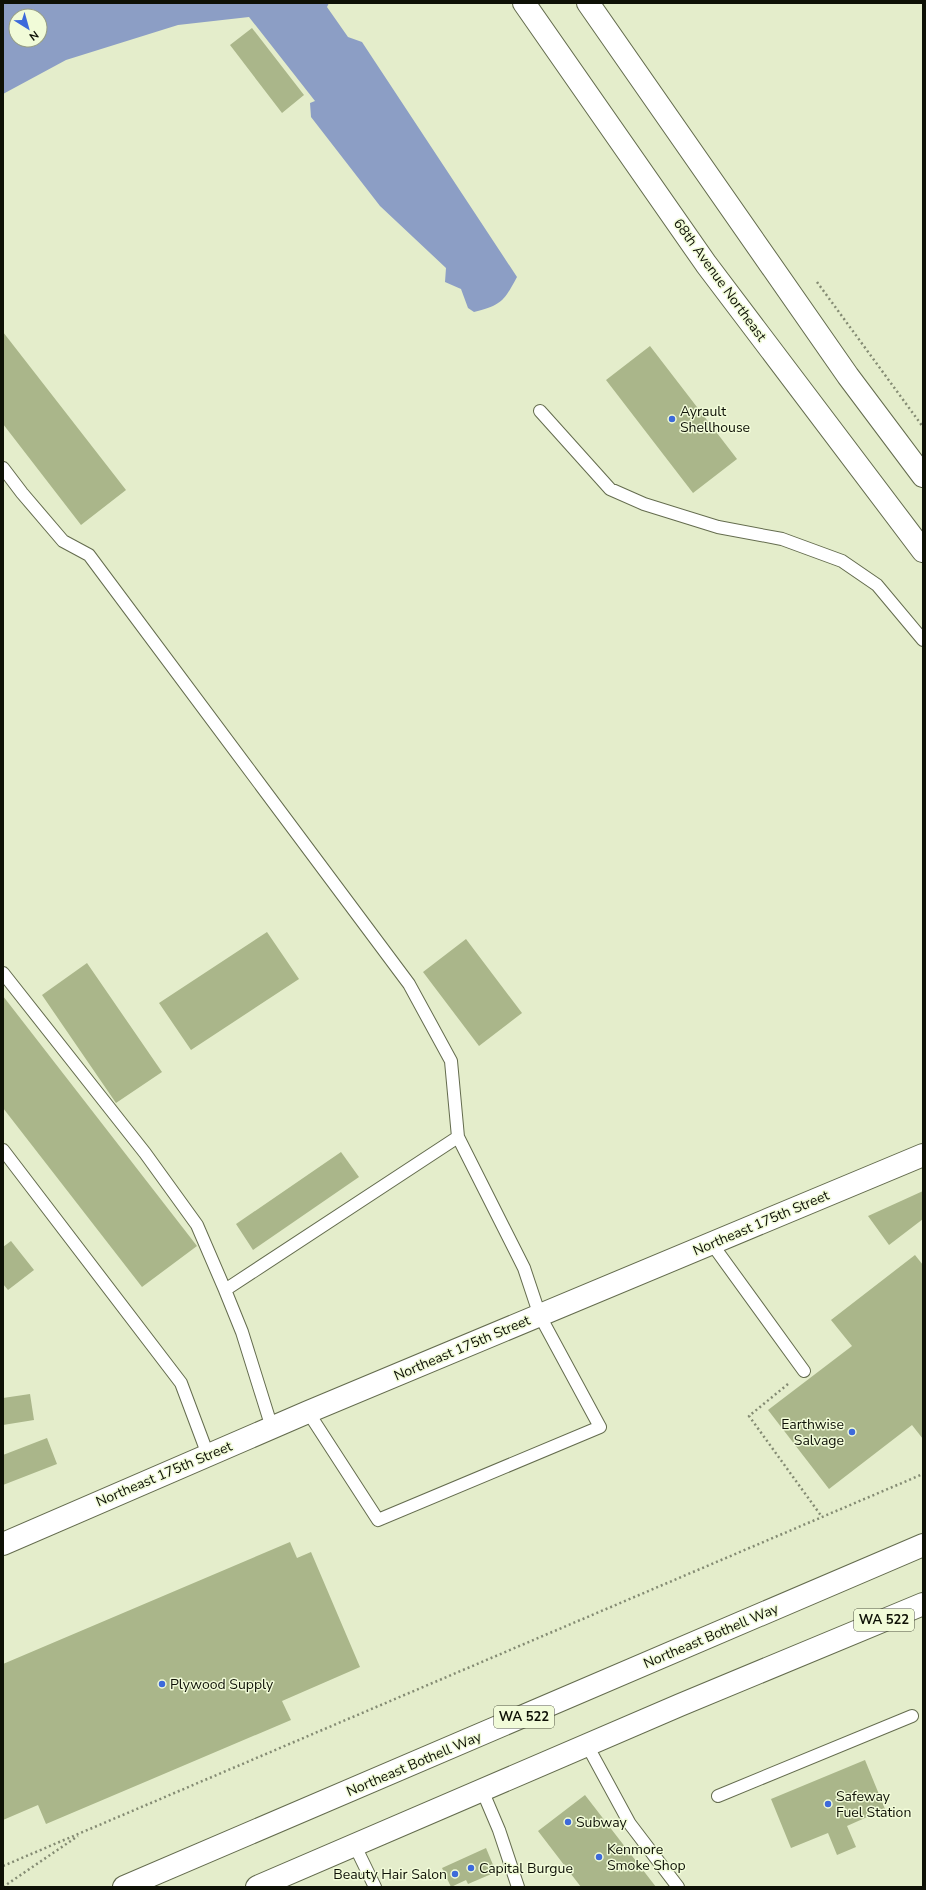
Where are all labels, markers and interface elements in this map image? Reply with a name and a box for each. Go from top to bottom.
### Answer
north arrow [8,8,48,48]
text: N [26,27,42,44]
street label: 68th Avenue Northeast [669,215,771,345]
place label: Ayrault Shellhouse [680,402,750,437]
marker: Ayrault Shellhouse [667,414,677,424]
street label: Northeast 175th Street [690,1186,832,1260]
street label: Northeast 175th Street [391,1311,533,1385]
place label: Earthwise Salvage [781,1415,844,1450]
marker: Earthwise Salvage [847,1427,857,1437]
street label: Northeast 175th Street [93,1437,235,1511]
street label: Northeast Bothell Way [641,1599,782,1673]
road number: WA 522 [854,1609,914,1631]
place label: Plywood Supply [170,1675,274,1694]
marker: Plywood Supply [157,1679,167,1689]
road number: WA 522 [494,1706,554,1728]
street label: Northeast Bothell Way [344,1727,485,1801]
place label: Safeway Fuel Station [836,1787,911,1822]
marker: Safeway Fuel Station [823,1799,833,1809]
place label: Subway [576,1813,628,1832]
marker: Subway [563,1817,573,1827]
place label: Kenmore Smoke Shop [607,1840,686,1875]
marker: Kenmore Smoke Shop [594,1852,604,1862]
place label: Capital Burgue [479,1859,573,1878]
marker: Capital Burgue [466,1863,476,1873]
place label: Beauty Hair Salon [333,1865,447,1884]
marker: Beauty Hair Salon [450,1869,460,1879]

